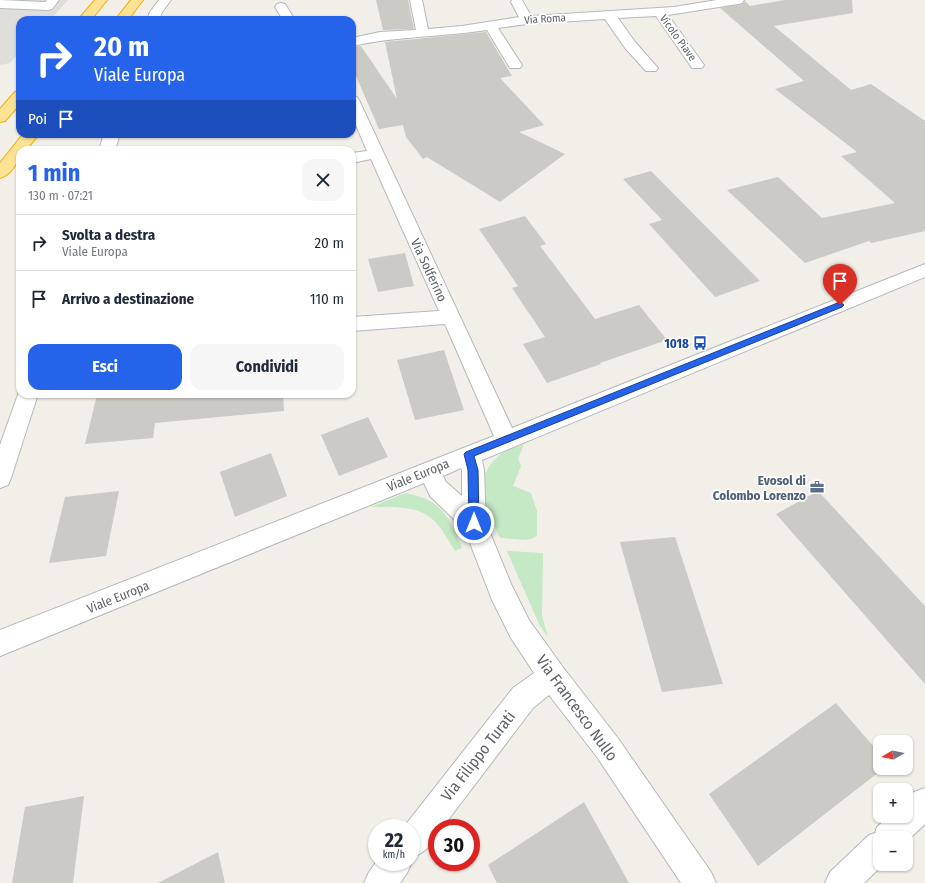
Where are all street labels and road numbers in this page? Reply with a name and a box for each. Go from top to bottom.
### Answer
street label: Via Roma [524,11,566,27]
street label: Vicolo Piave [657,12,699,64]
street label: Via Solferino [408,236,450,304]
street label: Viale Europa [385,456,451,494]
street label: Viale Europa [85,578,151,616]
street label: Via Francesco Nullo [532,651,622,765]
street label: Via Filippo Turati [437,707,519,805]

